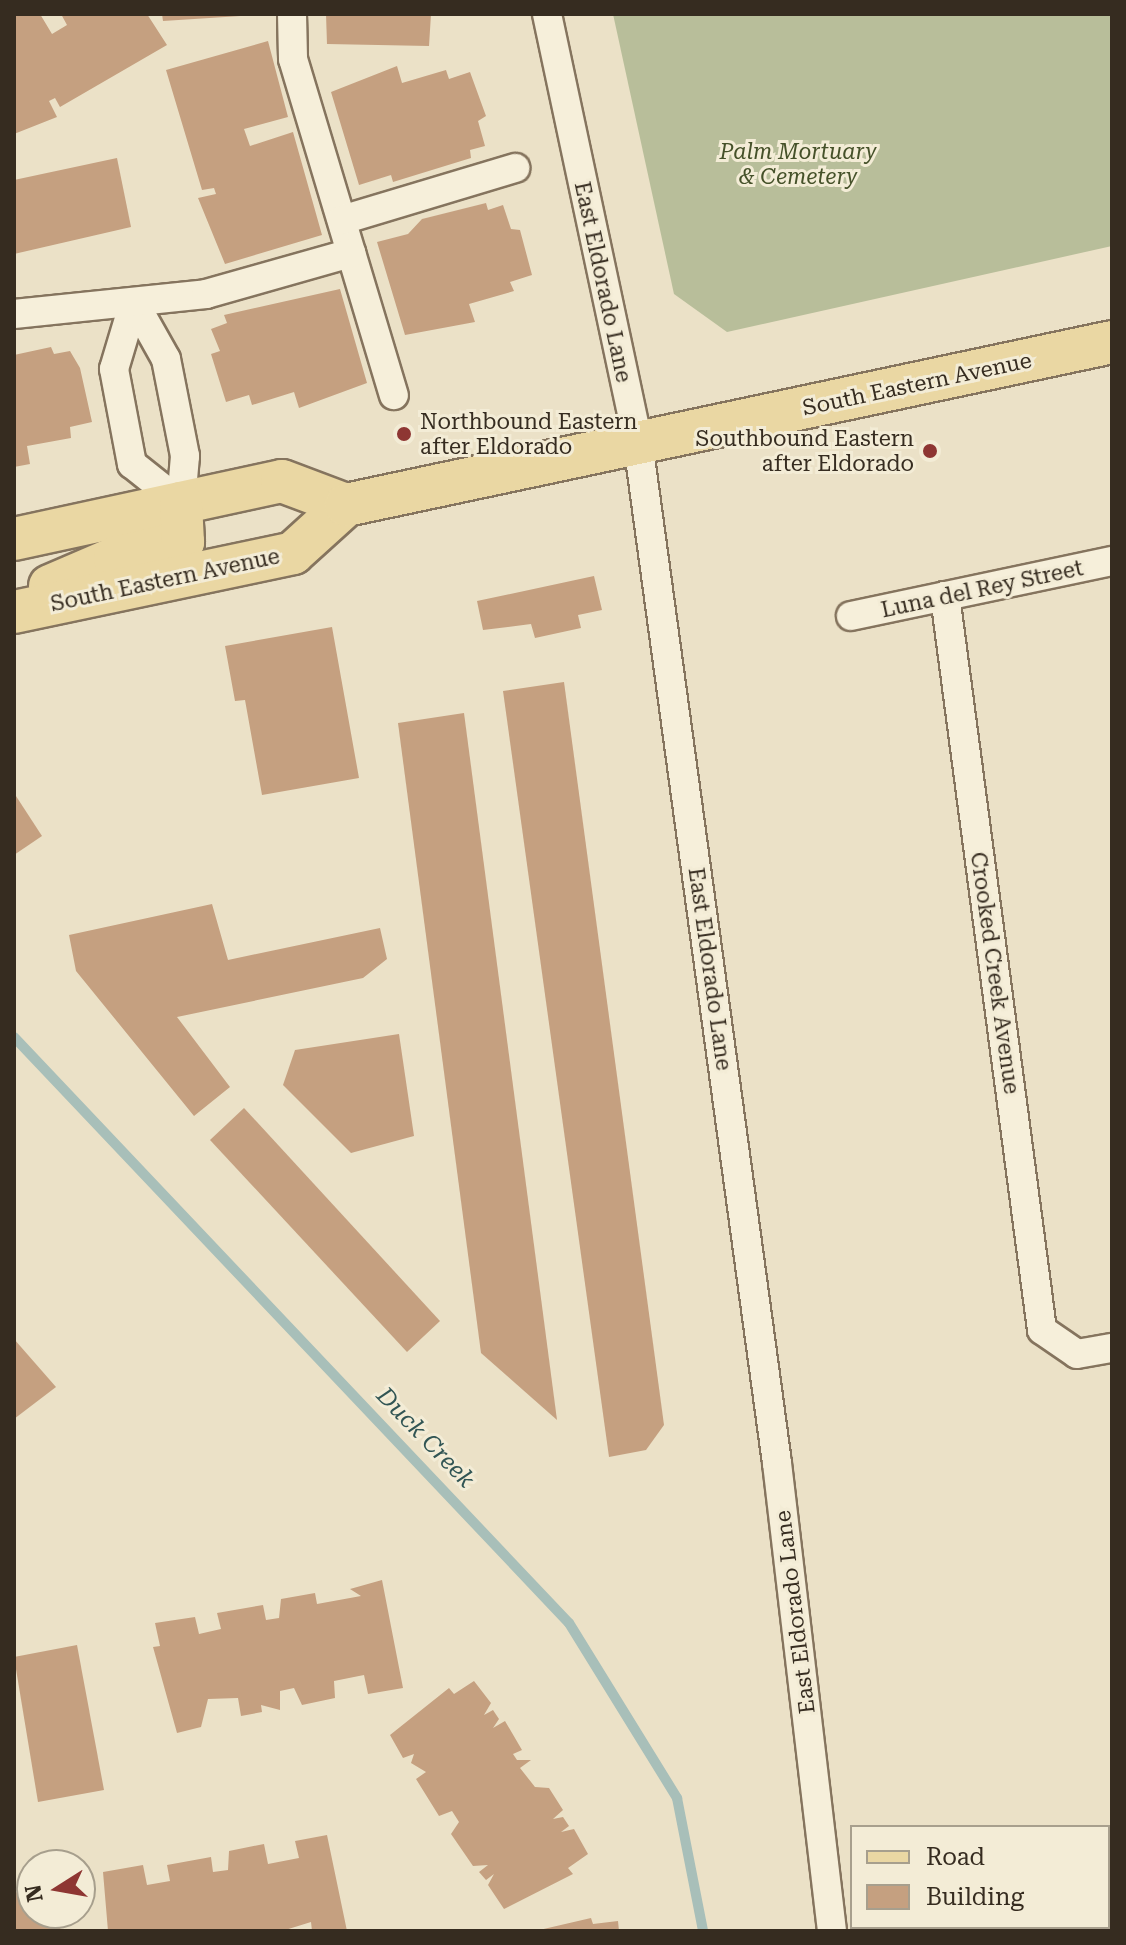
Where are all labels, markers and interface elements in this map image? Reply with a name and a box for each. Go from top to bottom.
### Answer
park label: Palm Mortuary & Cemetery [720,138,876,190]
street label: East Eldorado Lane [569,179,637,385]
street label: South Eastern Avenue [800,347,1034,421]
place label: Northbound Eastern after Eldorado [420,408,638,460]
marker: Northbound Eastern after Eldorado [395,425,413,443]
place label: Southbound Eastern after Eldorado [695,425,914,476]
marker: Southbound Eastern after Eldorado [921,442,939,460]
street label: South Eastern Avenue [48,543,282,617]
street label: Luna del Rey Street [879,555,1085,623]
street label: Crooked Creek Avenue [965,850,1025,1096]
street label: East Eldorado Lane [683,866,737,1072]
water label: Duck Creek [370,1382,480,1494]
street label: East Eldorado Lane [769,1509,821,1715]
legend [850,1825,1110,1929]
text: Road [926,1843,985,1871]
north arrow [16,1849,96,1929]
text: N [20,1883,48,1904]
text: Building [926,1883,1024,1911]

